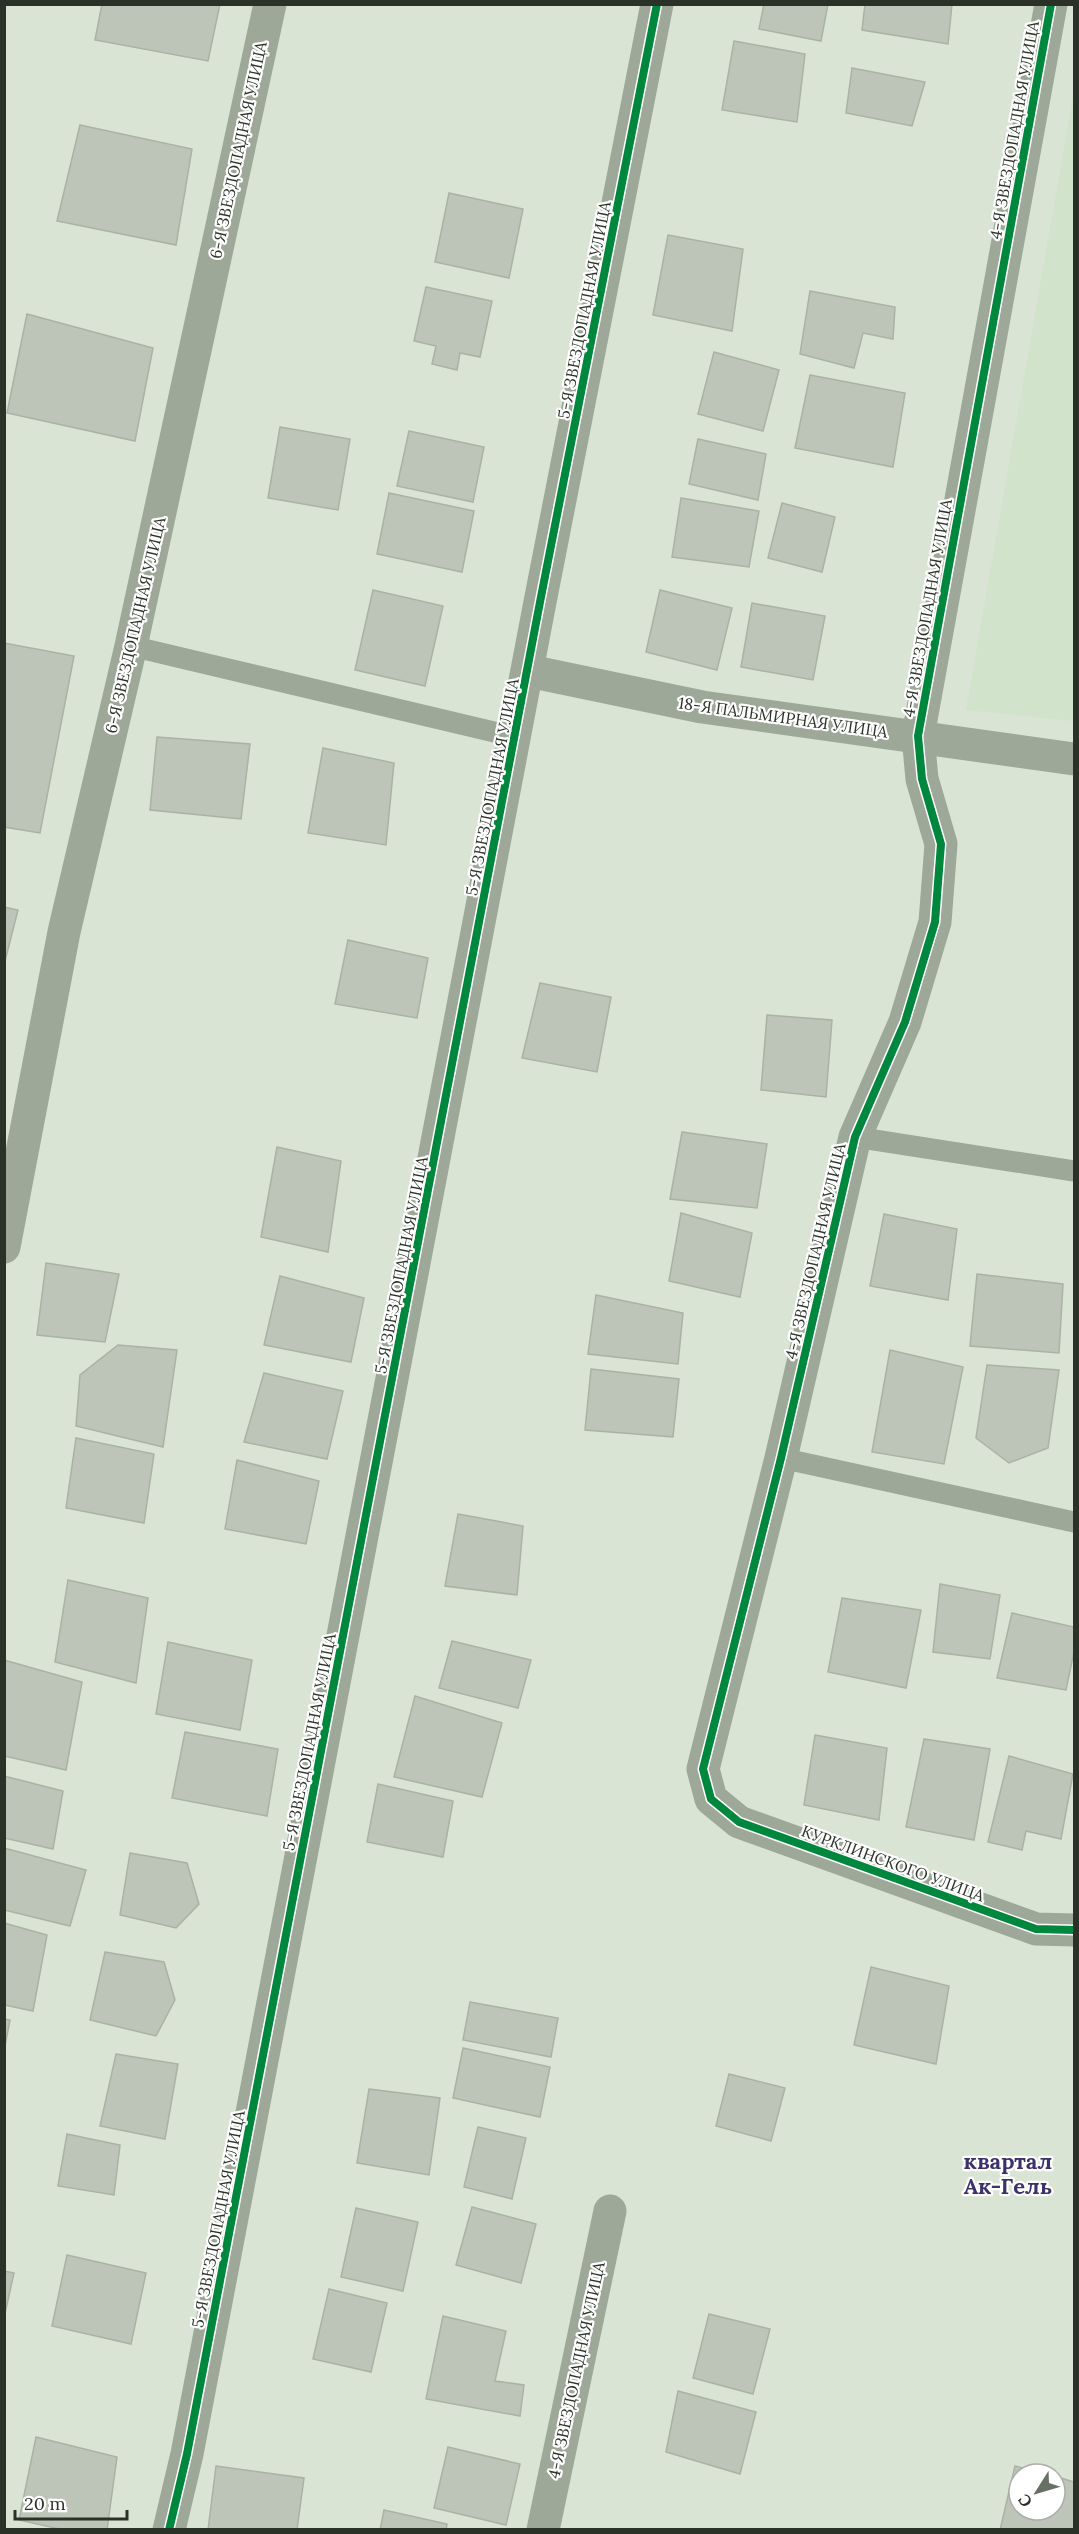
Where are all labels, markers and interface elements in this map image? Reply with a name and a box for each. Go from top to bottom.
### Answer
street label: 4-Я ЗВЕЗДОПАДНАЯ УЛИЦА [985,19,1043,241]
street label: 6-Я ЗВЕЗДОПАДНАЯ УЛИЦА [205,39,271,260]
street label: 5-Я ЗВЕЗДОПАДНАЯ УЛИЦА [553,199,615,420]
street label: 4-Я ЗВЕЗДОПАДНАЯ УЛИЦА [898,497,956,719]
street label: 6-Я ЗВЕЗДОПАДНАЯ УЛИЦА [100,514,170,735]
street label: 5-Я ЗВЕЗДОПАДНАЯ УЛИЦА [461,676,523,897]
street label: 18-Я ПАЛЬМИРНАЯ УЛИЦА [677,692,890,742]
street label: 4-Я ЗВЕЗДОПАДНАЯ УЛИЦА [780,1140,850,1361]
street label: 5-Я ЗВЕЗДОПАДНАЯ УЛИЦА [370,1154,432,1375]
street label: 5-Я ЗВЕЗДОПАДНАЯ УЛИЦА [278,1631,340,1852]
street label: КУРКЛИНСКОГО УЛИЦА [799,1821,988,1906]
street label: 5-Я ЗВЕЗДОПАДНАЯ УЛИЦА [187,2108,249,2329]
district label: квартал Ак-Гель [964,2147,1052,2200]
street label: 4-Я ЗВЕЗДОПАДНАЯ УЛИЦА [543,2259,609,2480]
north arrow [1007,2462,1067,2522]
scale bar [15,2483,128,2521]
text: С [1014,2491,1036,2511]
text: 20 m [24,2492,66,2515]

